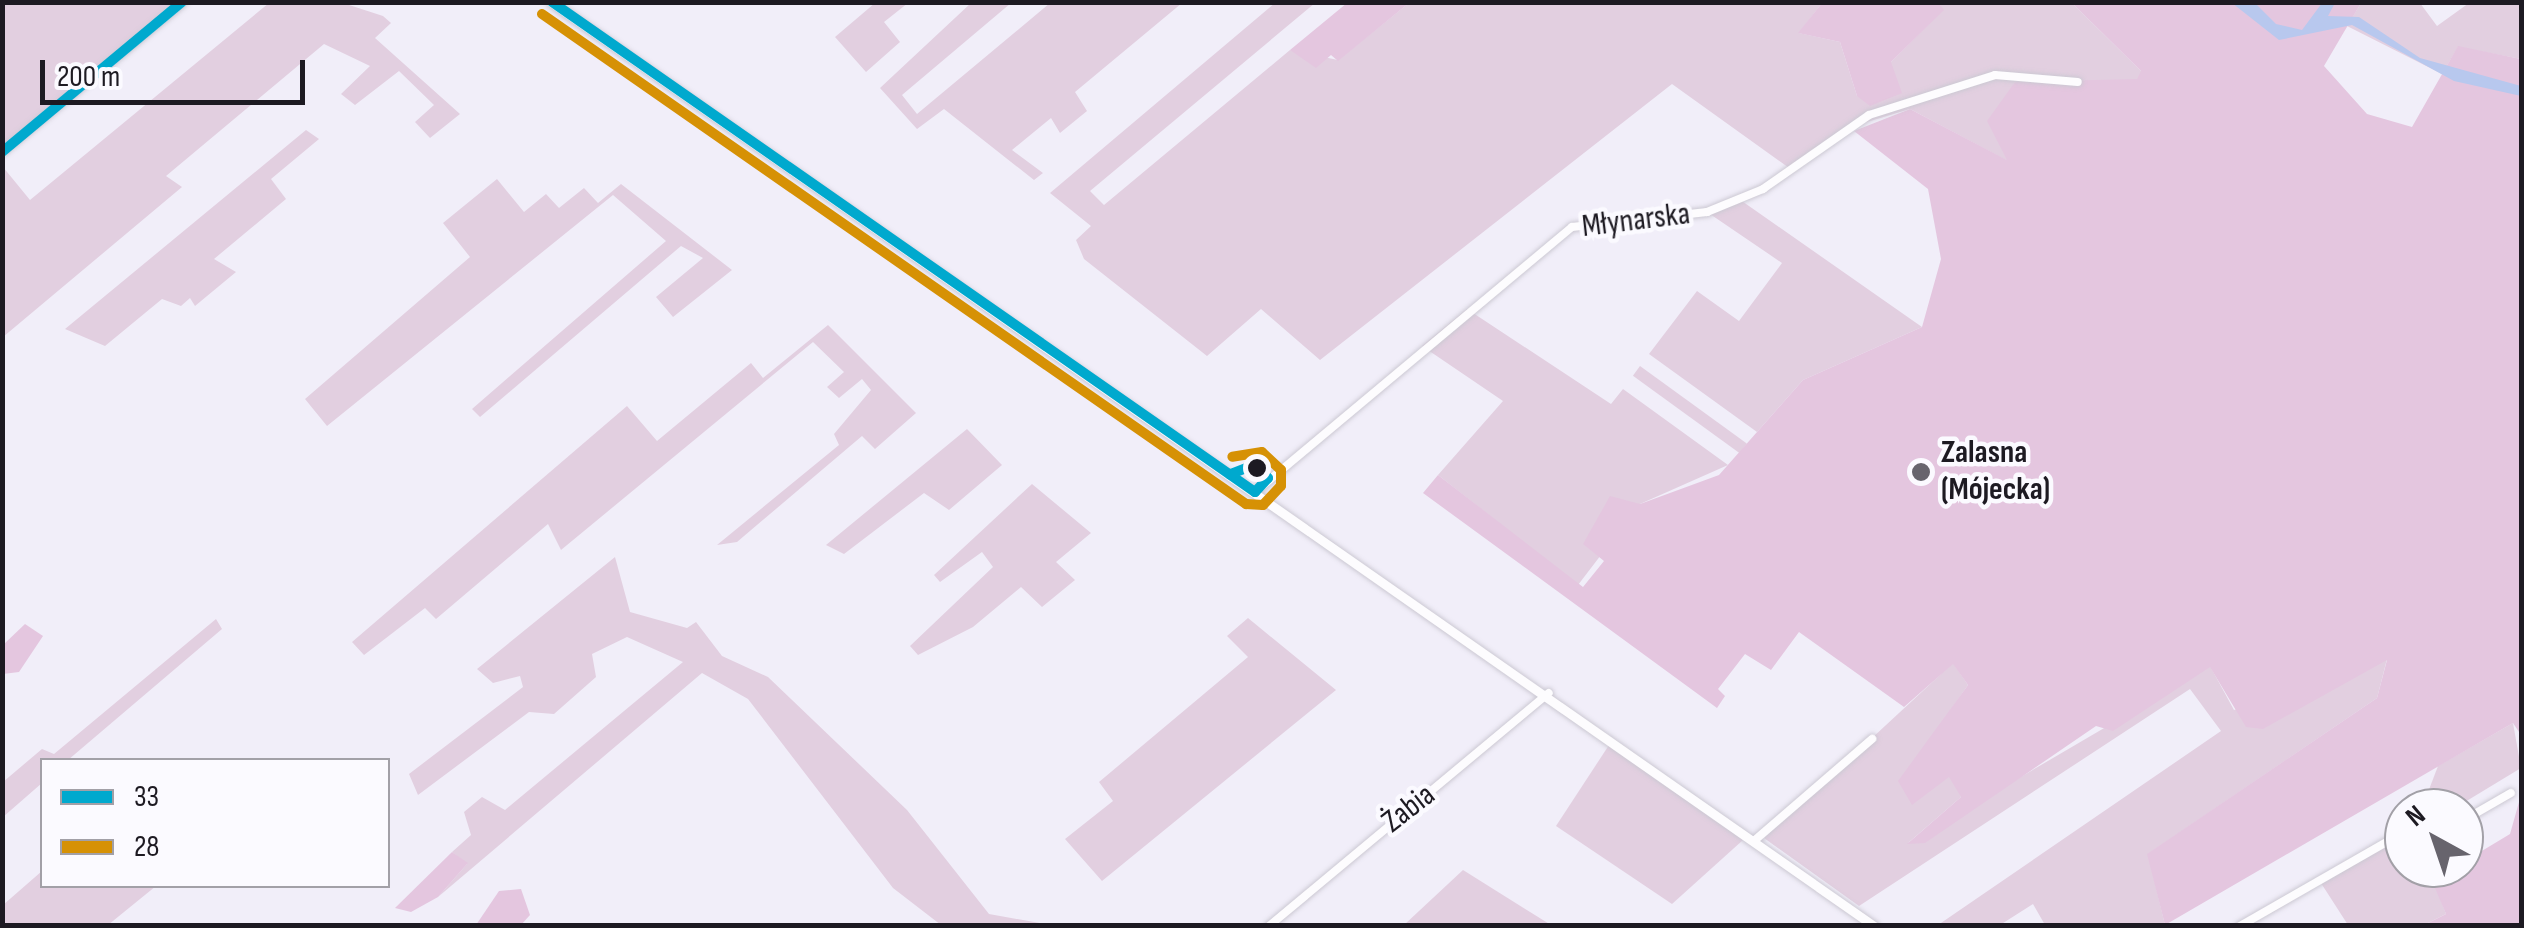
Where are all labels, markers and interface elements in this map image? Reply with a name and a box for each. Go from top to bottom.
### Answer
scale bar [45,40,310,102]
text: 200 m [57,59,120,95]
street label: Młynarska [1580,195,1692,247]
place label: Zalasna (Mójecka) [1941,435,2050,510]
unlabelled marker [1247,458,1267,478]
marker: Zalasna (Mójecka) [1910,461,1932,483]
legend [40,758,390,888]
street label: Żabia [1375,776,1443,842]
text: 33 [134,779,159,815]
north arrow [2384,788,2484,888]
text: N [2399,799,2432,834]
text: 28 [134,829,160,865]

